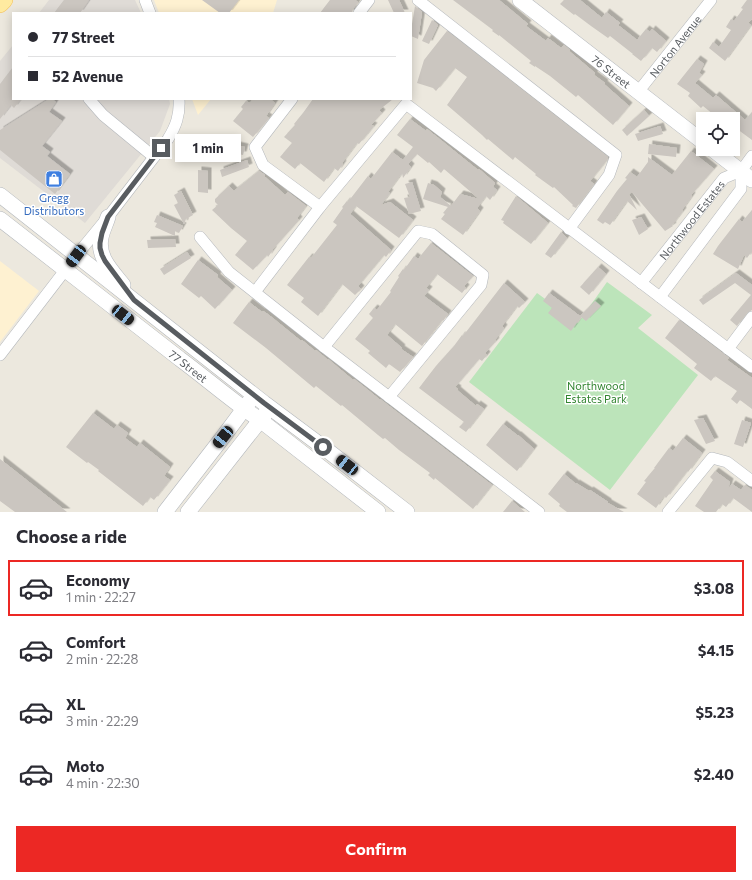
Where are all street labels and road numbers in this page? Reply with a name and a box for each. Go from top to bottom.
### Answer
street label: Norton Avenue [646,12,703,79]
street label: 76 Street [590,52,634,91]
street label: Northwood Estates [656,177,726,262]
street label: 77 Street [167,347,211,385]

